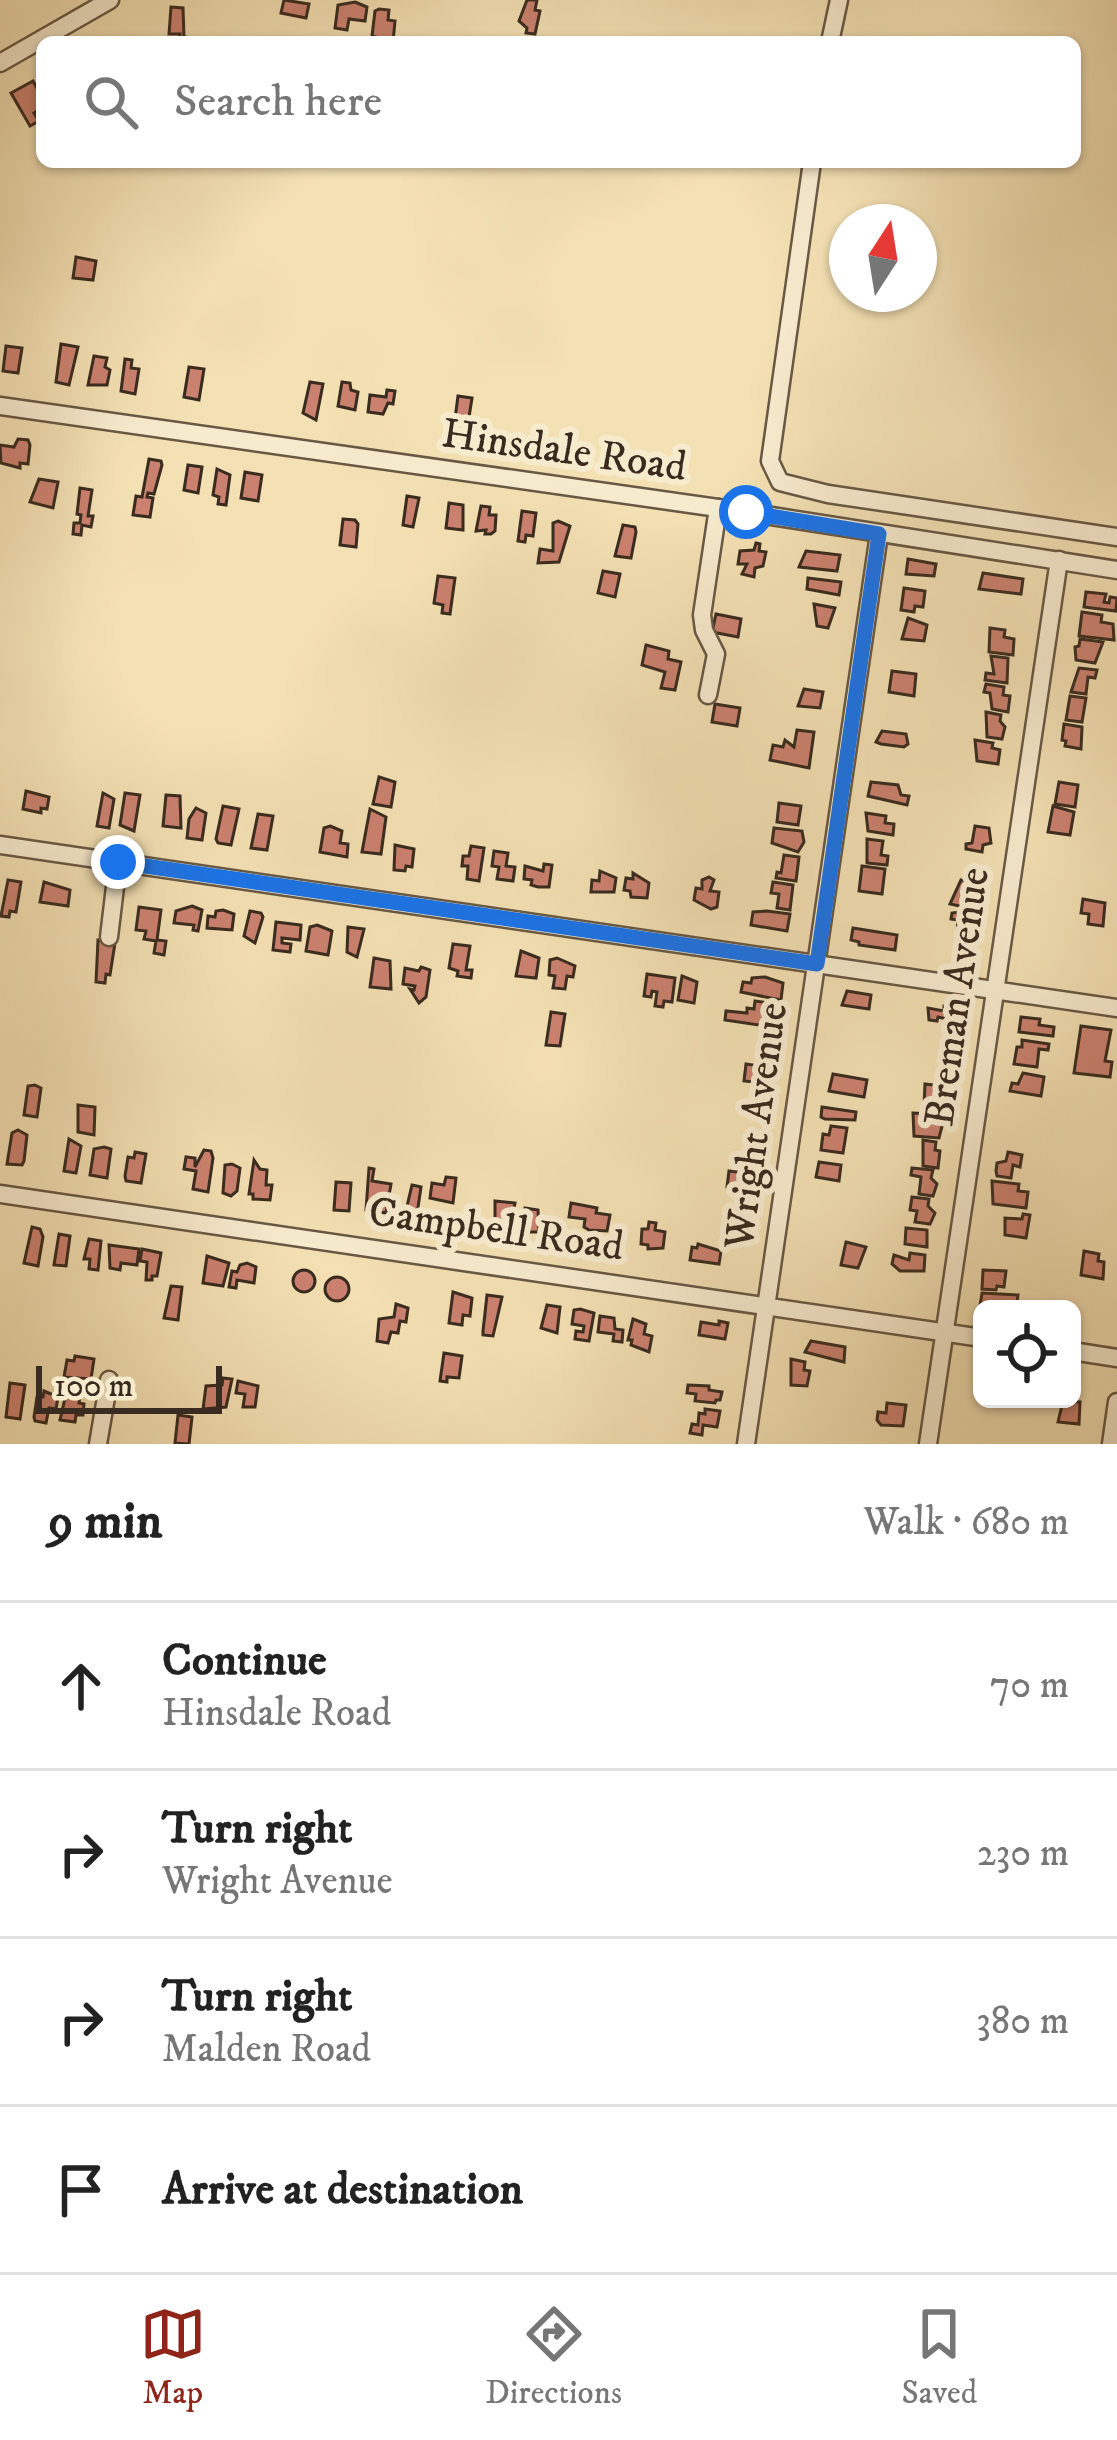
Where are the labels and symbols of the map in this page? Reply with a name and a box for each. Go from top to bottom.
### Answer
north arrow [829,204,937,312]
street label: Hinsdale Road [438,408,690,494]
route start [719,485,773,539]
route end [91,835,145,889]
street label: Breman Avenue [914,864,1002,1130]
street label: Wright Avenue [714,999,800,1254]
street label: Campbell Road [365,1186,627,1274]
scale bar [36,1360,222,1413]

